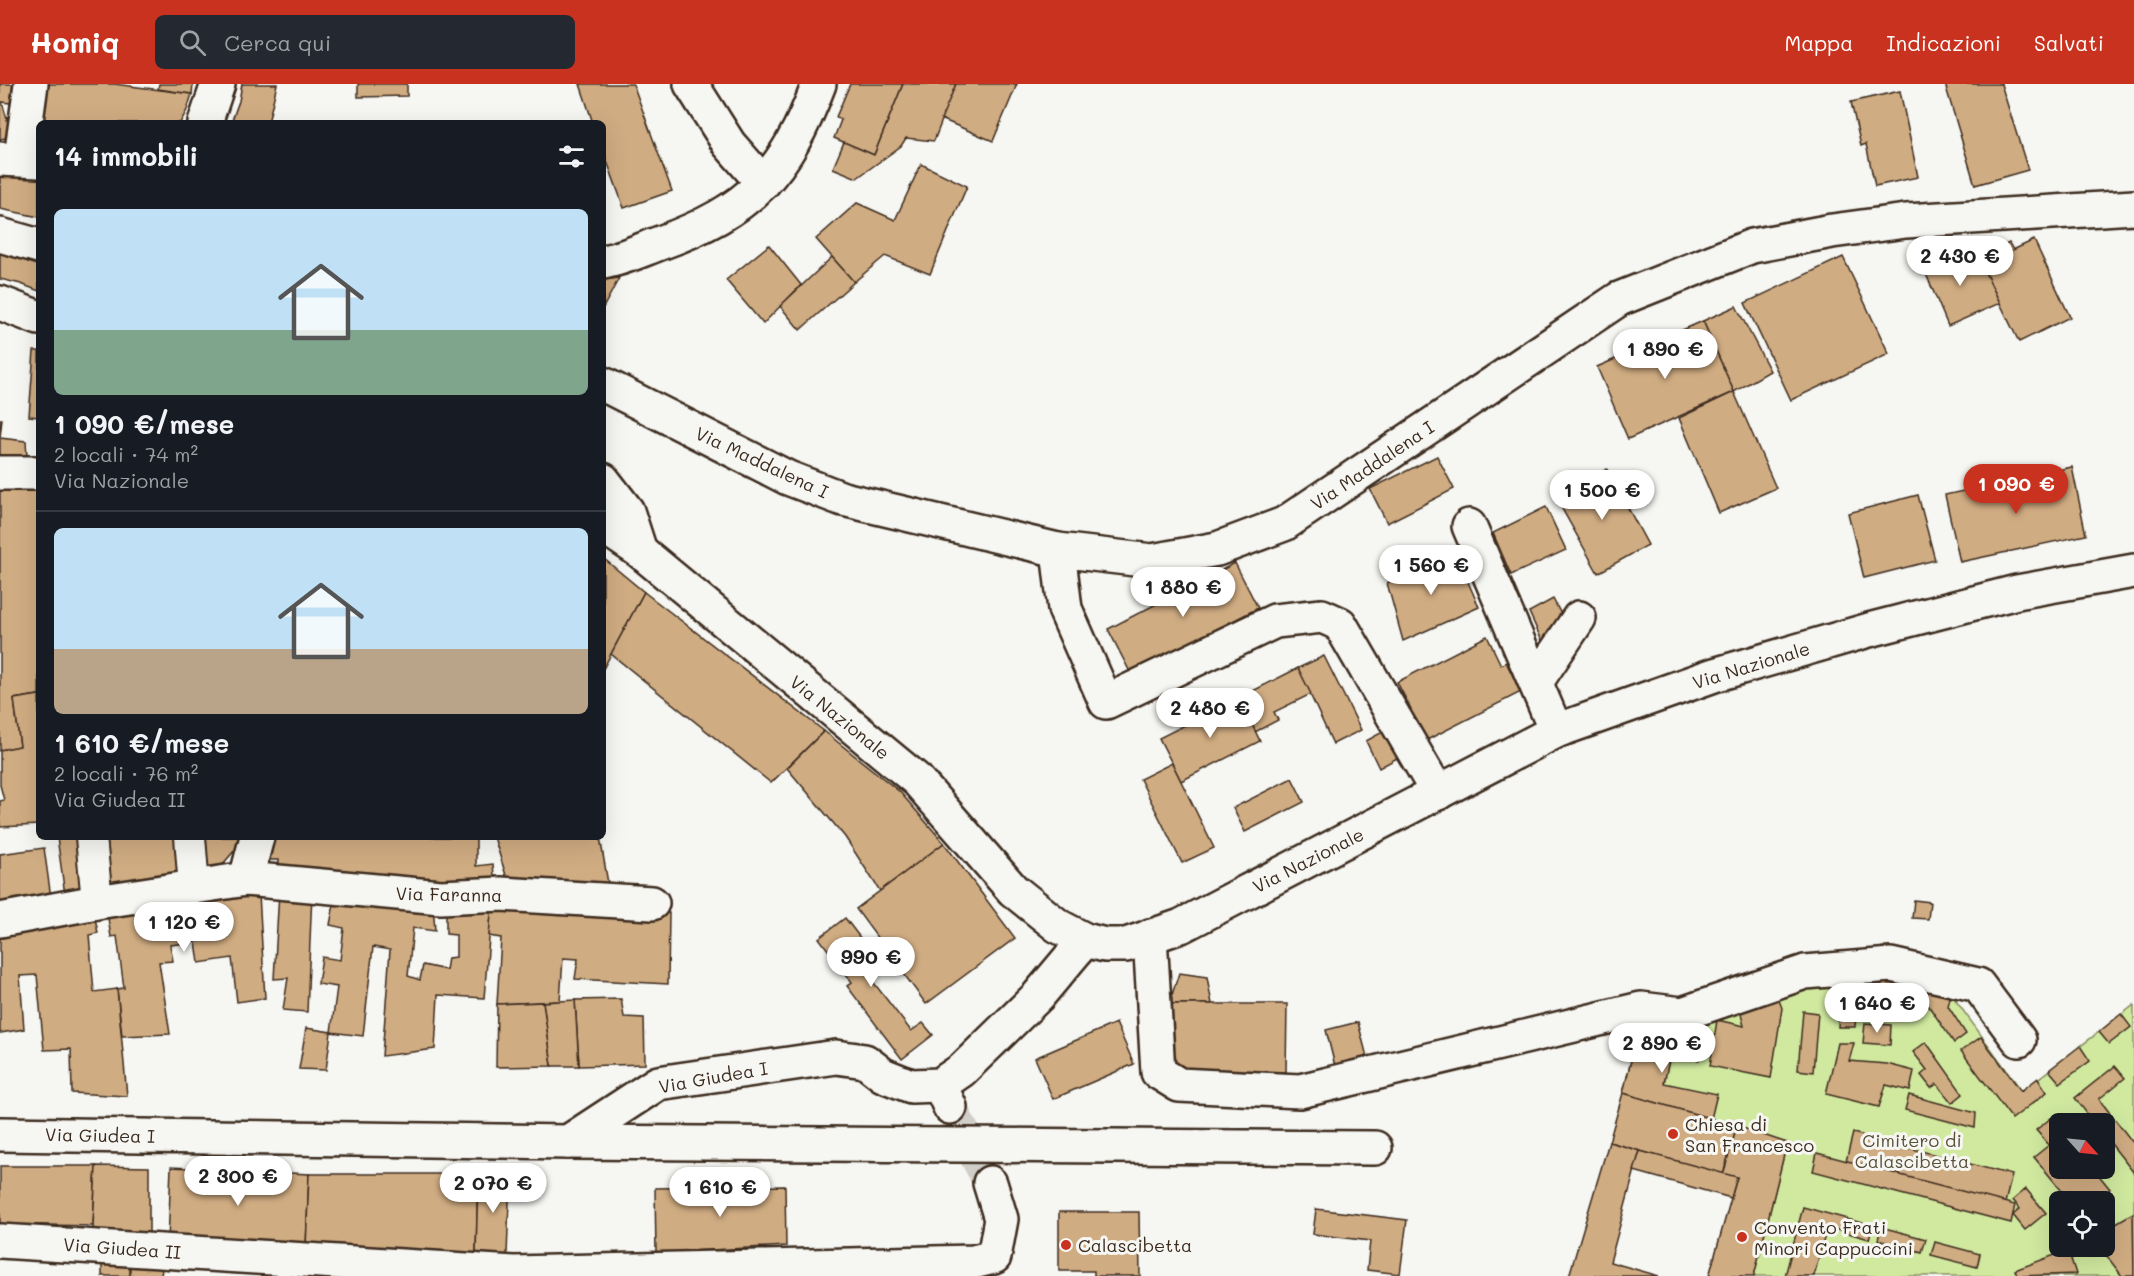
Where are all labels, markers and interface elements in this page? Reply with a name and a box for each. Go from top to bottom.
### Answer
search box [155,15,575,69]
text: Homiq [30,24,119,60]
icon: search [176,26,209,59]
text: Cerca qui [224,28,331,57]
text: Mappa [1785,29,1853,56]
text: Indicazioni [1886,29,2001,56]
text: Salvati [2034,29,2104,56]
text: 14 immobili [54,139,198,173]
icon: filters [555,140,588,173]
pin: 2 430 € [1905,236,2015,287]
text: 2 430 € [1920,242,2000,268]
icon: home [267,248,375,356]
pin: 1 890 € [1610,329,1720,380]
text: 1 890 € [1627,335,1703,361]
text: 1 090 €/mese [54,407,234,441]
street label: Via Maddalena I [1306,415,1439,515]
street label: Via Maddalena I [692,421,832,503]
text: 2 locali · 74 m² [54,441,198,467]
pin: 1 090 € [1961,464,2071,515]
text: Via Nazionale [54,467,189,493]
pin: 1 500 € [1547,470,1657,521]
text: 1 090 € [1977,470,2055,496]
text: 1 500 € [1564,476,1640,502]
pin: 1 560 € [1376,545,1486,596]
text: 1 560 € [1393,551,1469,577]
icon: home [267,567,375,675]
pin: 1 880 € [1128,567,1238,618]
text: 1 880 € [1144,573,1222,599]
street label: Via Nazionale [1689,636,1813,694]
street label: Via Nazionale [785,669,895,765]
pin: 2 480 € [1155,688,1265,739]
text: 2 480 € [1170,694,1250,720]
text: 1 610 €/mese [54,726,229,760]
text: 2 locali · 76 m² [54,760,198,786]
text: Via Giudea II [54,786,185,812]
street label: Via Nazionale [1248,822,1368,898]
street label: Via Faranna [395,881,503,907]
pin: 1 120 € [129,902,239,953]
text: 1 120 € [148,908,220,934]
pin: 990 € [829,937,913,988]
text: 990 € [841,943,901,969]
pin: 1 640 € [1822,983,1932,1034]
text: 1 640 € [1838,989,1916,1015]
pin: 2 890 € [1607,1023,1717,1074]
text: 2 890 € [1622,1029,1702,1055]
street label: Via Giudea I [657,1056,769,1098]
place label: Chiesa di San Francesco [1685,1112,1814,1157]
north arrow [2049,1113,2115,1179]
map controls [2049,1113,2115,1257]
street label: Via Giudea I [45,1122,155,1148]
marker: Chiesa di San Francesco [1666,1127,1680,1141]
park label: Cimitero di Calascibetta [1855,1128,1969,1173]
pin: 2 300 € [183,1156,293,1207]
text: 2 300 € [198,1162,278,1188]
pin: 2 070 € [438,1163,548,1214]
pin: 1 610 € [665,1167,775,1218]
text: 2 070 € [454,1169,532,1195]
text: 1 610 € [683,1173,757,1199]
button: locate [2049,1191,2115,1257]
place label: Convento Frati Minori Cappuccini [1754,1215,1913,1260]
marker: Convento Frati Minori Cappuccini [1735,1230,1749,1244]
street label: Via Giudea II [62,1232,182,1264]
place label: Calascibetta [1078,1233,1192,1257]
marker: Calascibetta [1059,1238,1073,1252]

